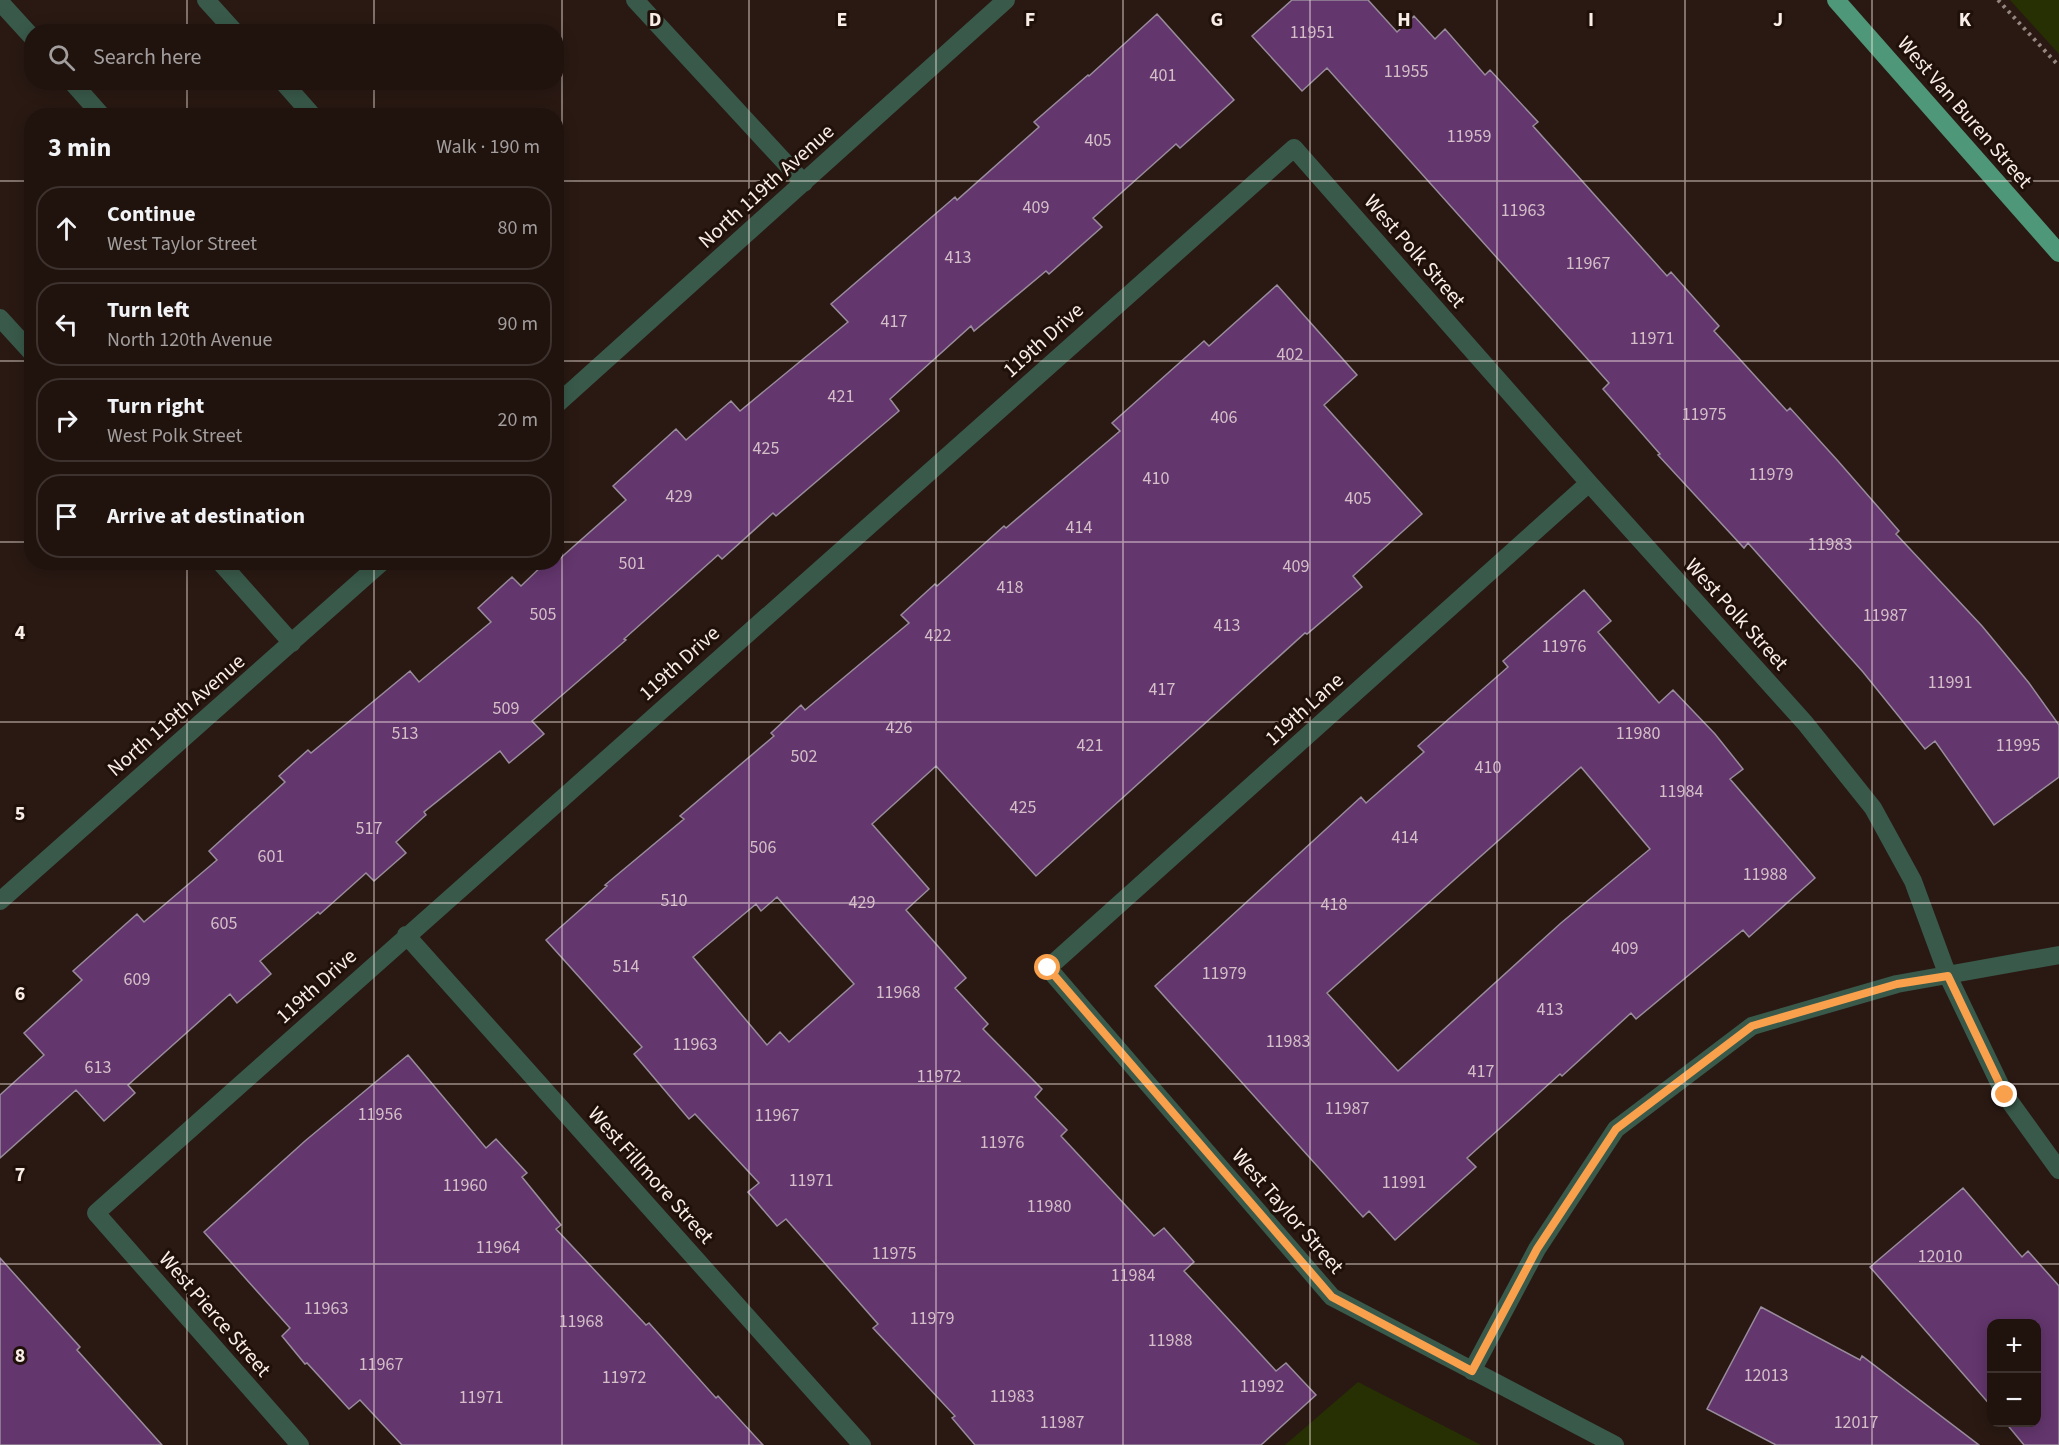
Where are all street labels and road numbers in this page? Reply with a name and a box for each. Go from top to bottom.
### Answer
street label: West Van Buren Street [1890,29,2040,195]
street label: North 119th Avenue [691,117,841,255]
street label: West Polk Street [1357,188,1473,314]
street label: 119th Drive [996,296,1090,384]
street label: West Polk Street [1678,551,1796,677]
street label: 119th Drive [632,619,726,707]
street label: North 119th Avenue [101,647,251,783]
street label: 119th Lane [1258,665,1350,753]
street label: 119th Drive [269,942,363,1030]
street label: West Fillmore Street [581,1100,721,1250]
street label: West Taylor Street [1225,1142,1351,1280]
street label: West Pierce Street [152,1245,278,1383]

